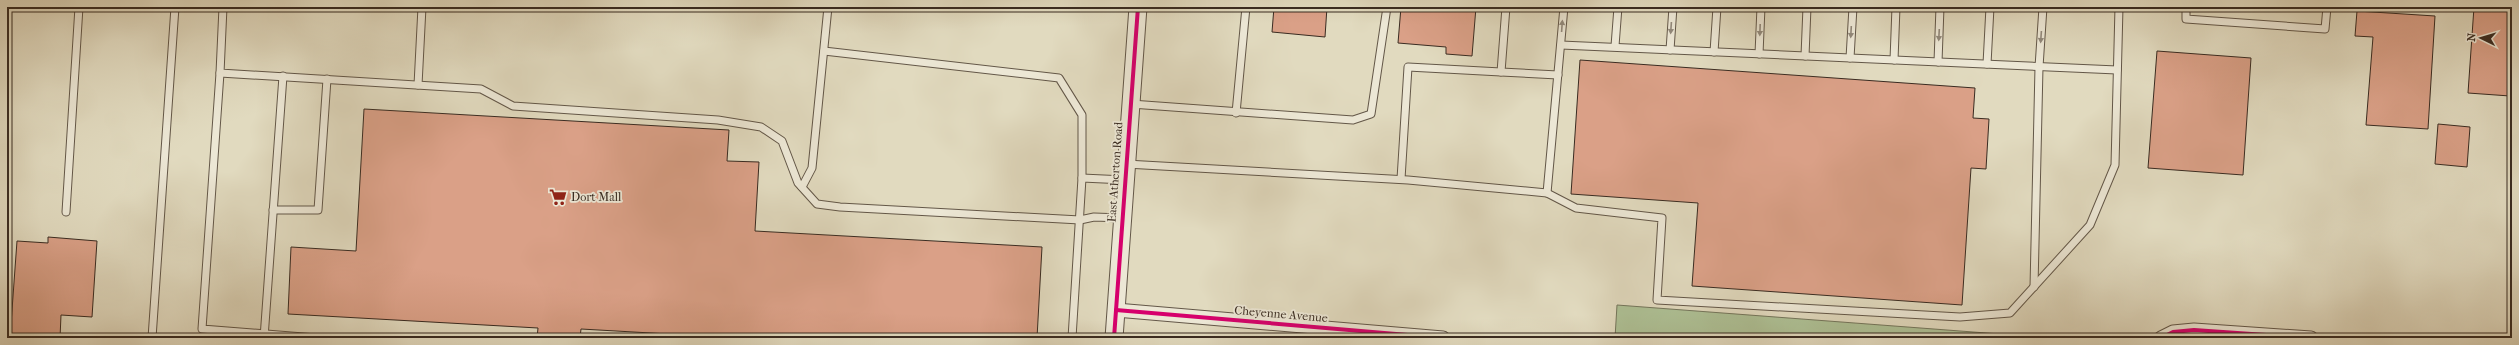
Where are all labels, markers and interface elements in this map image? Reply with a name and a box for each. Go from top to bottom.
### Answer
north arrow [2461,18,2501,58]
one-way arrow [1559,20,1566,32]
one-way arrow [1668,22,1675,34]
one-way arrow [1757,24,1763,37]
one-way arrow [1848,26,1855,38]
one-way arrow [1936,29,1942,42]
one-way arrow [2037,31,2044,43]
text: N [2465,32,2478,42]
street label: East Atherton Road [1105,121,1126,223]
supermarket icon: Dort Mall [548,187,568,207]
place label: Dort Mall [571,190,622,204]
street label: Cheyenne Avenue [1234,303,1328,325]

